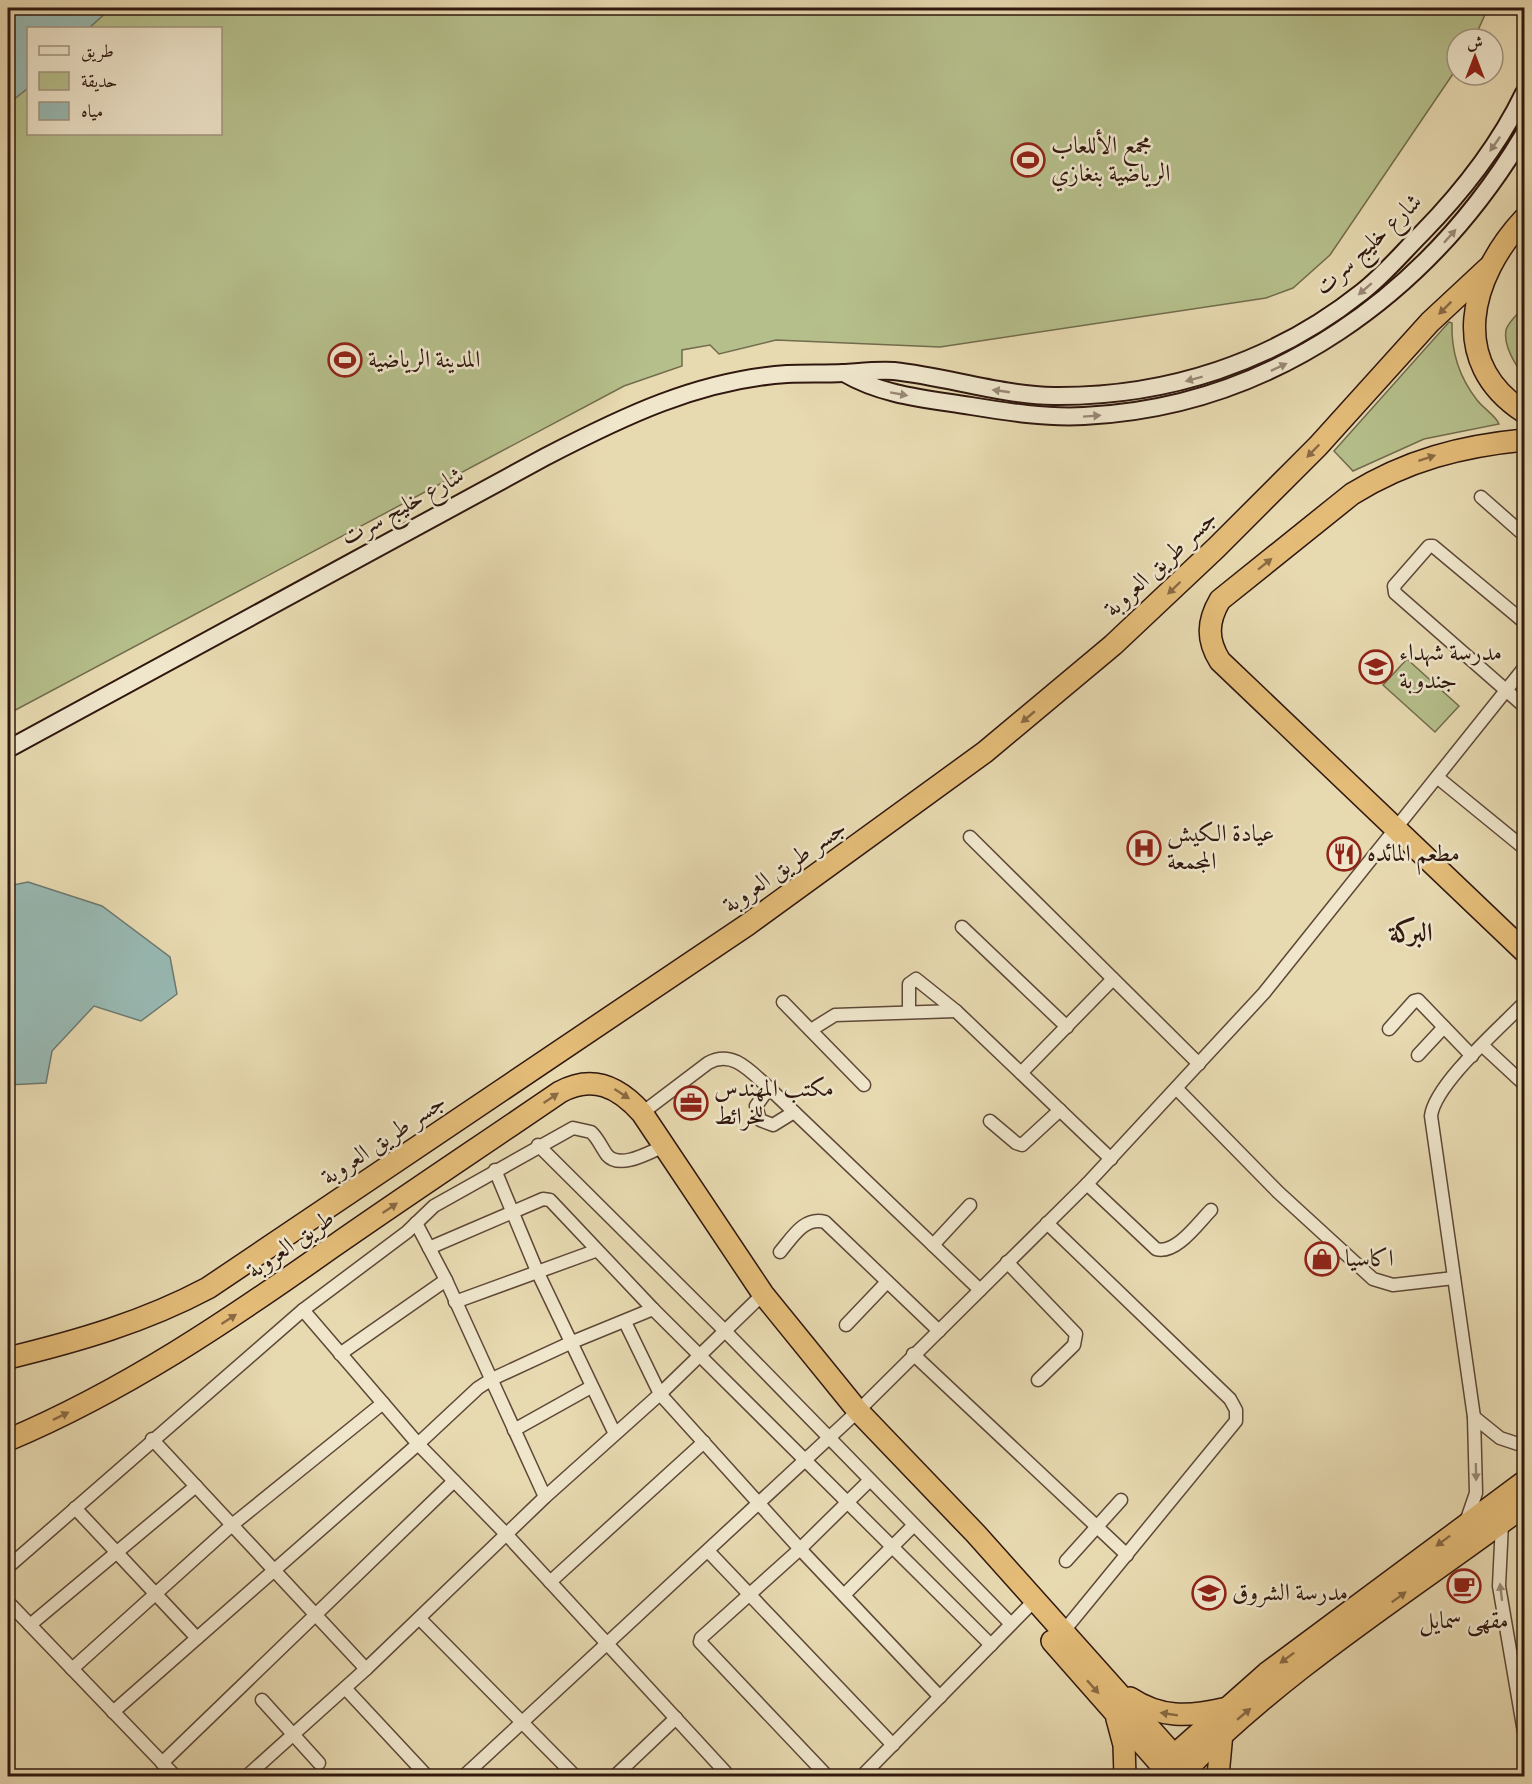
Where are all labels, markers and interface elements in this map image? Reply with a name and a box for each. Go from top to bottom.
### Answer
legend [27,27,222,135]
north arrow [1445,27,1505,87]
text: ش [1467,34,1483,54]
text: طريق [81,41,114,64]
text: حديقة [81,71,117,94]
text: مياه [81,101,103,124]
place label: مجمع الأللعاب الرياضية بنغازي [1051,129,1170,192]
one-way arrow [1489,135,1501,151]
sports icon: مجمع الأللعاب الرياضية بنغازي [1010,142,1046,178]
street label: شارع خليج سرت [1309,187,1432,306]
one-way arrow [1443,229,1456,244]
one-way arrow [1357,282,1373,295]
one-way arrow [1438,300,1452,315]
sports icon: المدينة الرياضية [327,342,363,378]
place label: المدينة الرياضية [368,345,481,376]
one-way arrow [1271,362,1289,372]
one-way arrow [1185,374,1203,384]
one-way arrow [991,386,1010,395]
one-way arrow [889,389,908,398]
one-way arrow [1082,411,1101,421]
one-way arrow [1306,444,1320,459]
one-way arrow [1418,452,1436,462]
street label: شارع خليج سرت [336,460,472,557]
street label: جسر طريق العروبة [1098,504,1224,624]
one-way arrow [1258,558,1273,570]
one-way arrow [1167,581,1182,594]
place label: مدرسة شهداء جندوبة [1399,638,1502,697]
school or university icon: مدرسة شهداء جندوبة [1358,649,1394,685]
one-way arrow [1021,710,1036,723]
street label: جسر طريق العروبة [717,813,853,921]
place label: عيادة الكيش المجمعة [1167,819,1274,878]
hospital icon: عيادة الكيش المجمعة [1126,830,1162,866]
restaurant icon: مطعم المائده [1326,836,1362,872]
place label: مطعم المائده [1367,839,1460,875]
district label: البركة [1387,916,1433,950]
place label: مكتب المهندس للخرائط [714,1074,834,1133]
office icon: مكتب المهندس للخرائط [673,1085,709,1121]
street label: جسر طريق العروبة [316,1087,452,1193]
one-way arrow [613,1088,629,1100]
one-way arrow [543,1093,559,1104]
street label: طريق العروبة [241,1203,341,1287]
one-way arrow [382,1203,398,1214]
shop icon: اكاسيا [1304,1241,1340,1277]
place label: اكاسيا [1345,1244,1394,1275]
one-way arrow [221,1313,238,1324]
one-way arrow [52,1412,69,1421]
one-way arrow [1471,1462,1481,1481]
one-way arrow [1436,1535,1452,1547]
cafe icon: مقهى سمايل [1446,1568,1482,1604]
school or university icon: مدرسة الشروق [1191,1575,1227,1611]
place label: مدرسة الشروق [1232,1578,1348,1609]
one-way arrow [1496,1582,1505,1601]
one-way arrow [1391,1591,1407,1603]
place label: مقهى سمايل [1419,1606,1509,1637]
one-way arrow [1280,1652,1296,1664]
one-way arrow [1086,1679,1100,1694]
one-way arrow [1160,1709,1179,1718]
one-way arrow [1236,1709,1251,1721]

